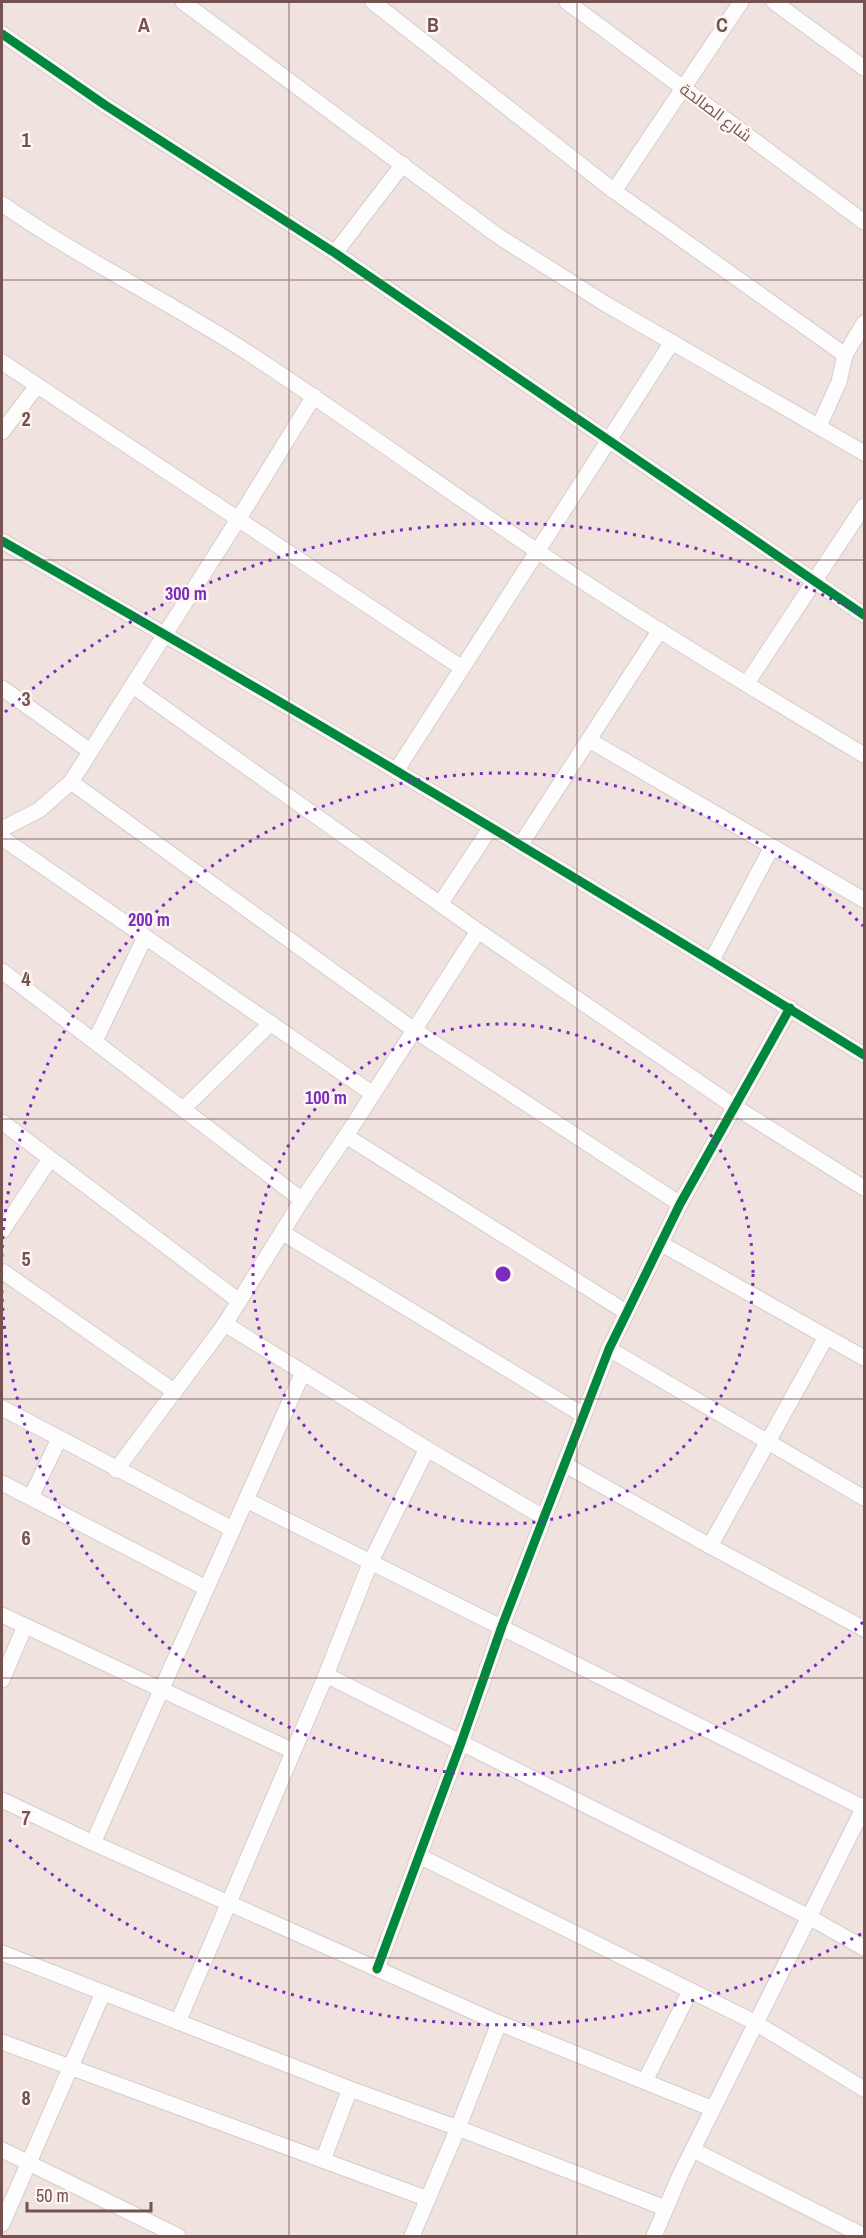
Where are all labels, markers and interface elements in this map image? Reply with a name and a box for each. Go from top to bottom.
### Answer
text: A [138,11,150,38]
text: B [427,11,439,38]
text: C [716,11,728,38]
street label: شارع الصالحة [675,78,757,147]
text: 1 [21,126,31,153]
text: 2 [21,405,31,432]
text: 300 m [165,581,207,606]
text: 3 [21,685,31,712]
text: 200 m [128,907,170,932]
text: 4 [21,965,31,992]
text: 100 m [305,1085,347,1110]
text: 5 [21,1245,31,1272]
centre of rings [493,1264,513,1284]
text: 6 [21,1524,31,1551]
text: 7 [21,1804,31,1831]
text: 8 [21,2084,31,2111]
scale bar [27,2175,152,2213]
text: 50 m [36,2183,69,2208]

